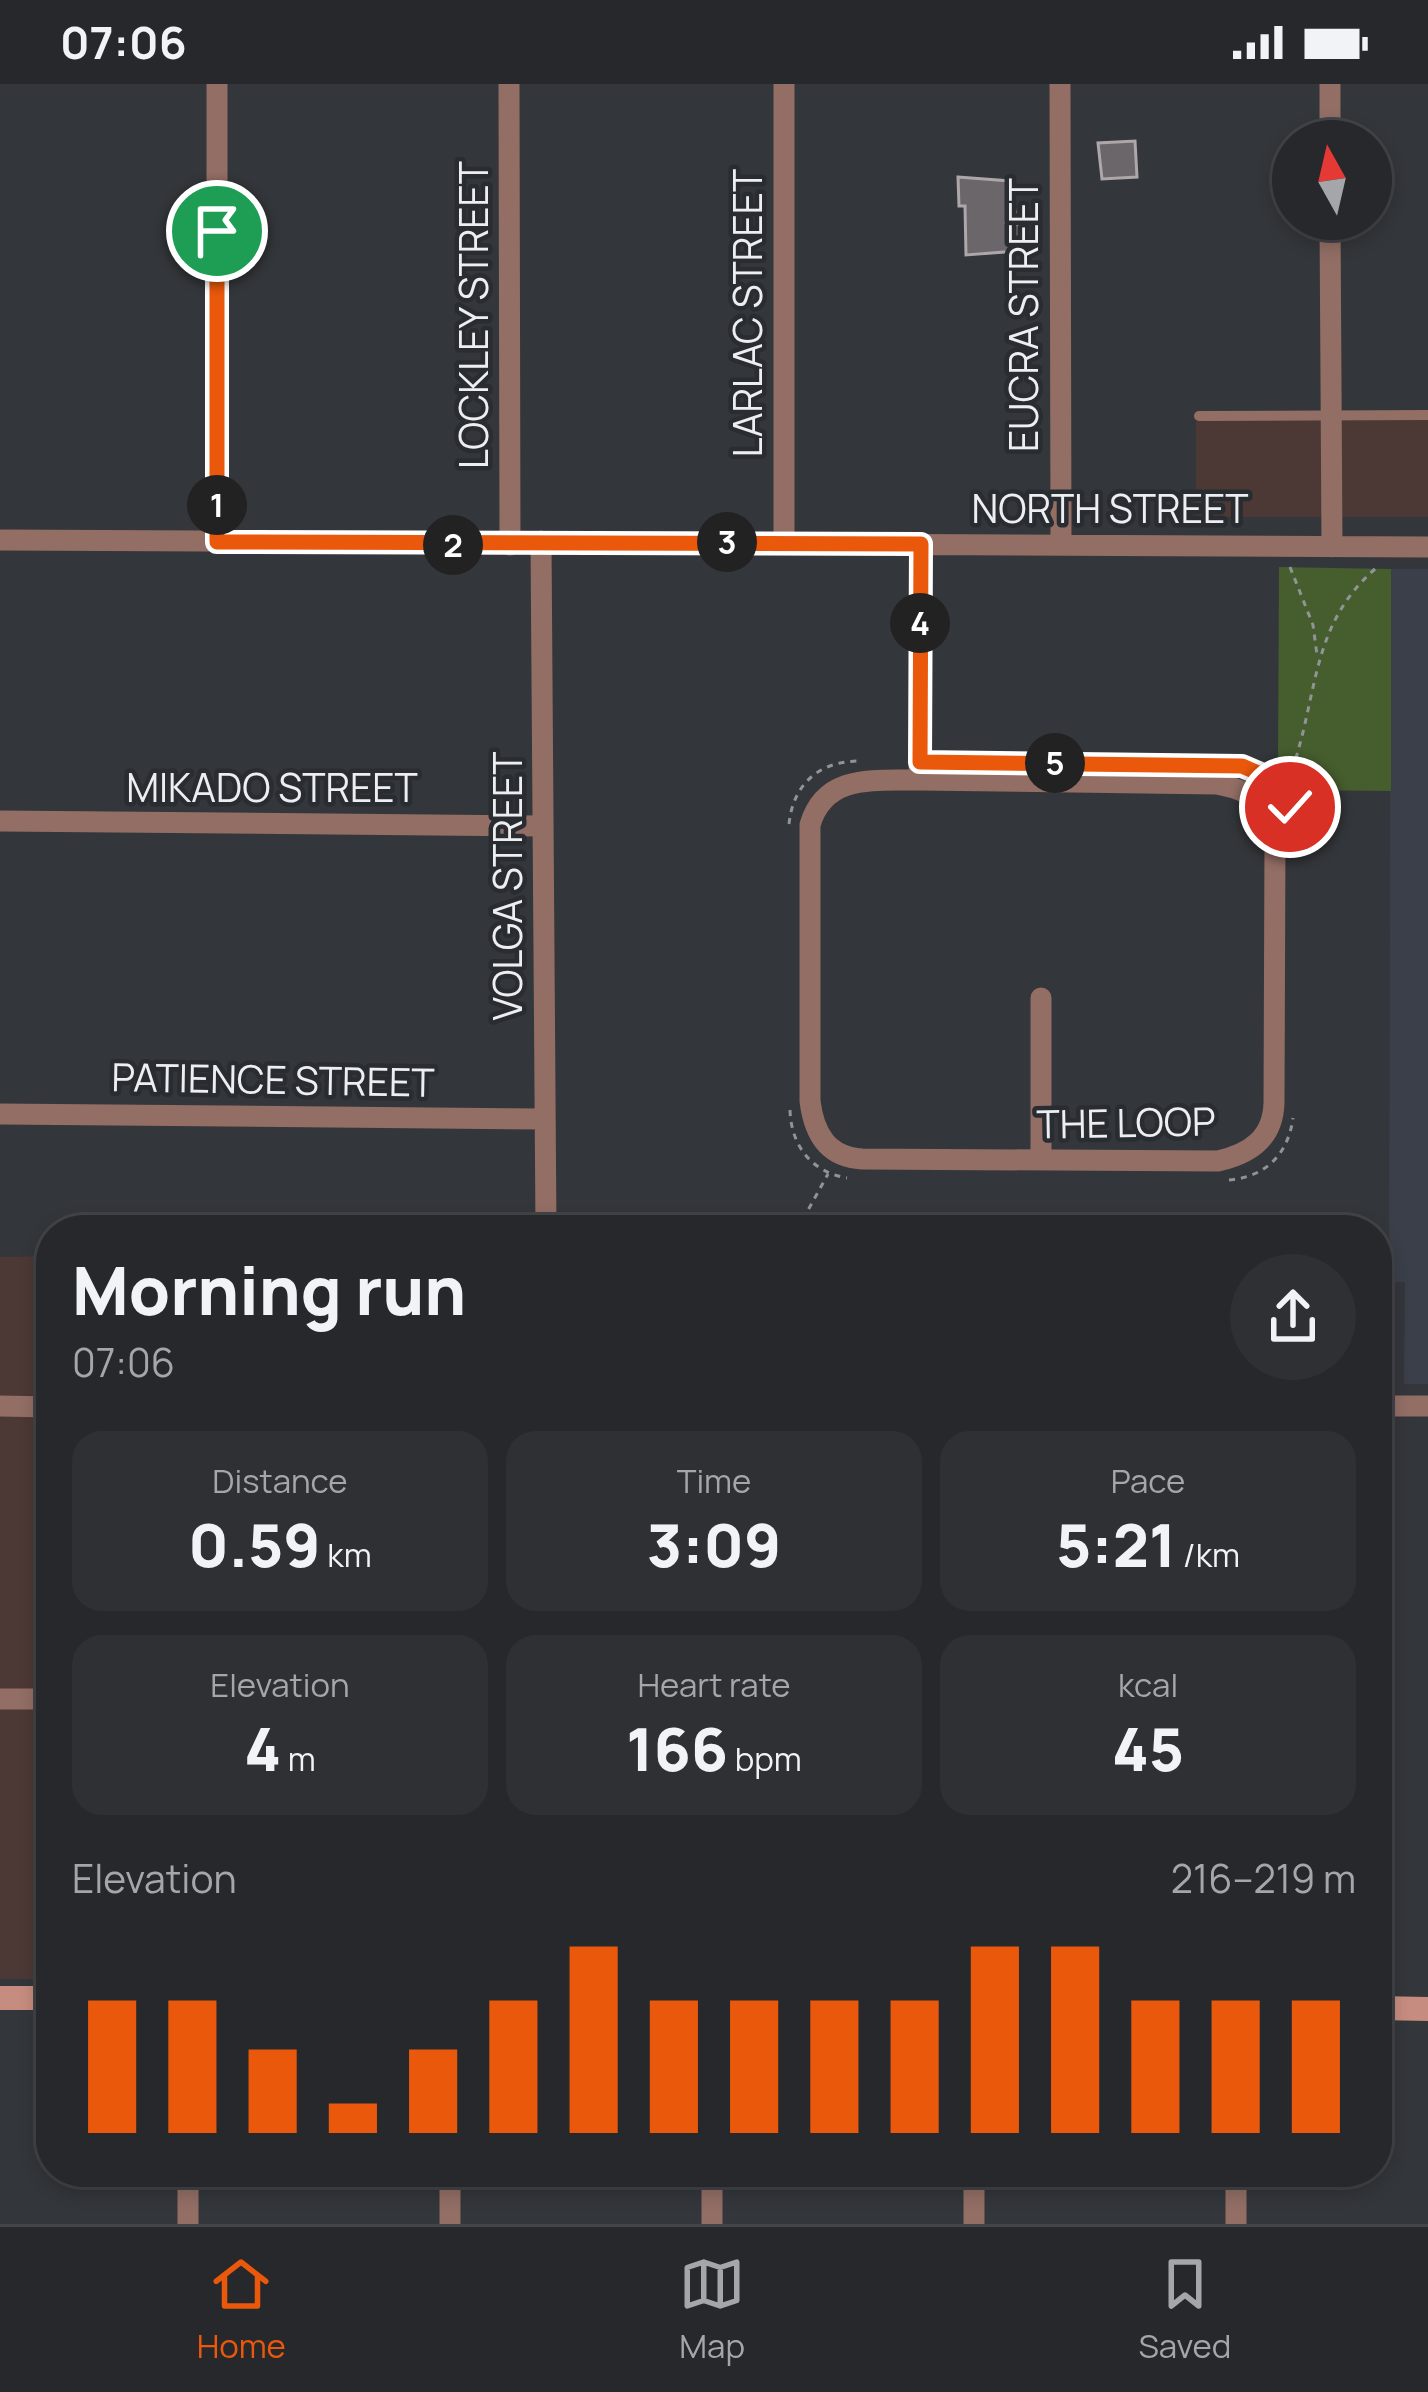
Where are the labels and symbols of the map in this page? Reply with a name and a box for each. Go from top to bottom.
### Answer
north arrow [1272,120,1392,240]
street label: LOCKLEY STREET [446,161,500,469]
street label: LARLAC STREET [720,169,774,457]
street label: EUCRA STREET [996,178,1050,452]
pin [166,180,268,282]
pin: 1 [187,475,247,535]
street label: NORTH STREET [972,481,1248,535]
pin: 3 [697,512,757,572]
pin: 2 [423,515,483,575]
pin: 4 [890,593,950,653]
pin: 5 [1025,733,1085,793]
street label: VOLGA STREET [480,752,534,1020]
pin [1239,756,1341,858]
street label: MIKADO STREET [126,760,418,814]
street label: PATIENCE STREET [111,1049,435,1109]
street label: THE LOOP [1036,1093,1216,1151]

